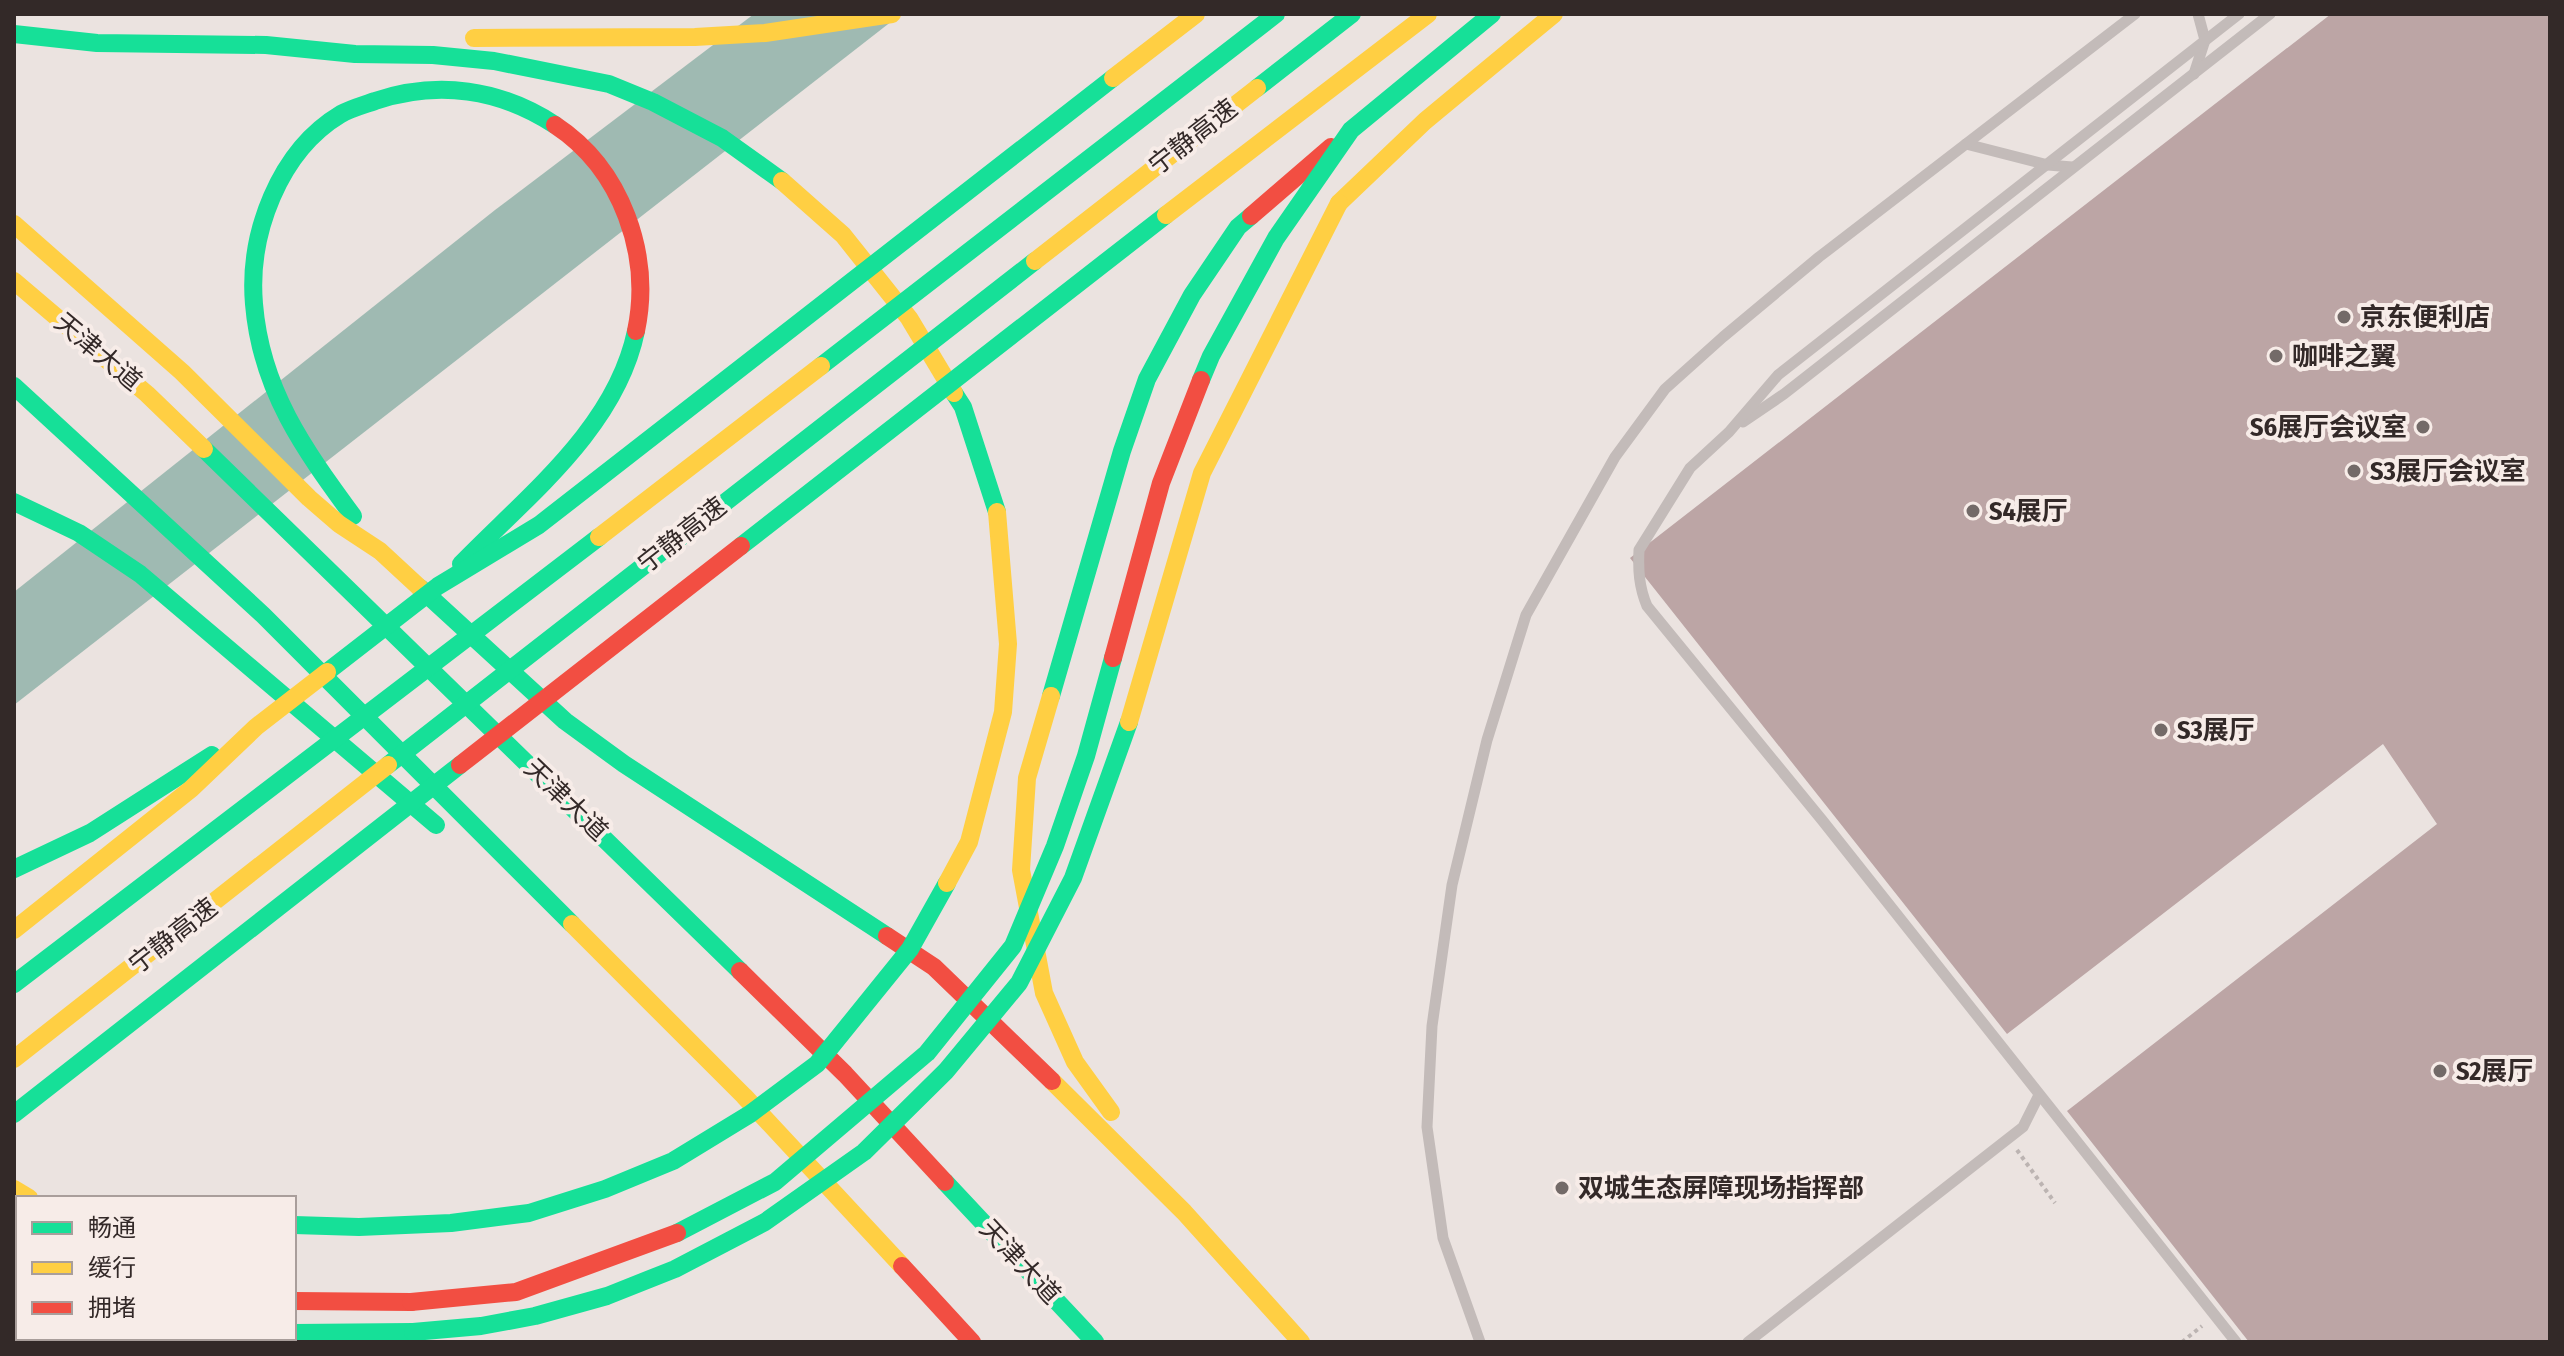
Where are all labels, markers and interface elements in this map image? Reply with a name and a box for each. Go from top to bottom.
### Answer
street label: 宁静高速 [1142,93,1244,181]
place label: 京东便利店 [2360,302,2490,333]
street label: 天津大道 [48,307,148,397]
marker: 京东便利店 [2335,308,2353,326]
place label: 咖啡之翼 [2292,341,2396,372]
marker: 咖啡之翼 [2267,347,2285,365]
place label: S6展厅会议室 [2250,412,2407,443]
marker: S6展厅会议室 [2414,418,2432,436]
place label: S3展厅会议室 [2370,456,2526,487]
marker: S3展厅会议室 [2345,462,2363,480]
street label: 宁静高速 [631,491,733,579]
place label: S4展厅 [1989,496,2068,527]
marker: S4展厅 [1964,502,1982,520]
place label: S3展厅 [2177,715,2255,746]
marker: S3展厅 [2152,721,2170,739]
street label: 天津大道 [518,753,614,847]
street label: 宁静高速 [122,892,224,980]
place label: S2展厅 [2456,1056,2533,1087]
marker: S2展厅 [2431,1062,2449,1080]
place label: 双城生态屏障现场指挥部 [1578,1173,1864,1204]
marker: 双城生态屏障现场指挥部 [1553,1179,1571,1197]
legend [16,1196,296,1340]
street label: 天津大道 [973,1213,1067,1311]
text: 畅通 [88,1214,136,1242]
text: 缓行 [88,1254,136,1282]
text: 拥堵 [88,1294,136,1322]

